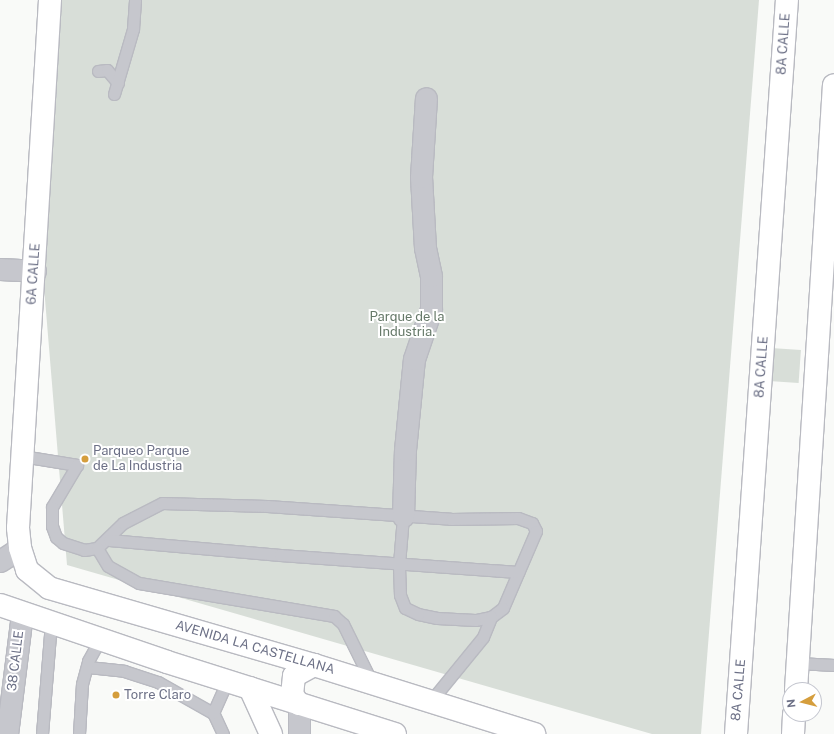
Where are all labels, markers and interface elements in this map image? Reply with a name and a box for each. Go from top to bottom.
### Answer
street label: 8A CALLE [774,13,794,75]
street label: 6A CALLE [24,243,44,305]
park label: Parque de la Industria. [369,310,445,341]
street label: 8A CALLE [752,336,772,398]
place label: Parqueo Parque de La Industria [93,444,189,475]
marker: Parqueo Parque de La Industria [80,454,90,464]
street label: AVENIDA LA CASTELLANA [174,618,336,678]
street label: 38 CALLE [5,630,27,692]
street label: 8A CALLE [729,658,749,722]
north arrow [782,682,822,722]
place label: Torre Claro [124,687,191,703]
marker: Torre Claro [111,690,121,700]
text: N [785,698,798,708]

